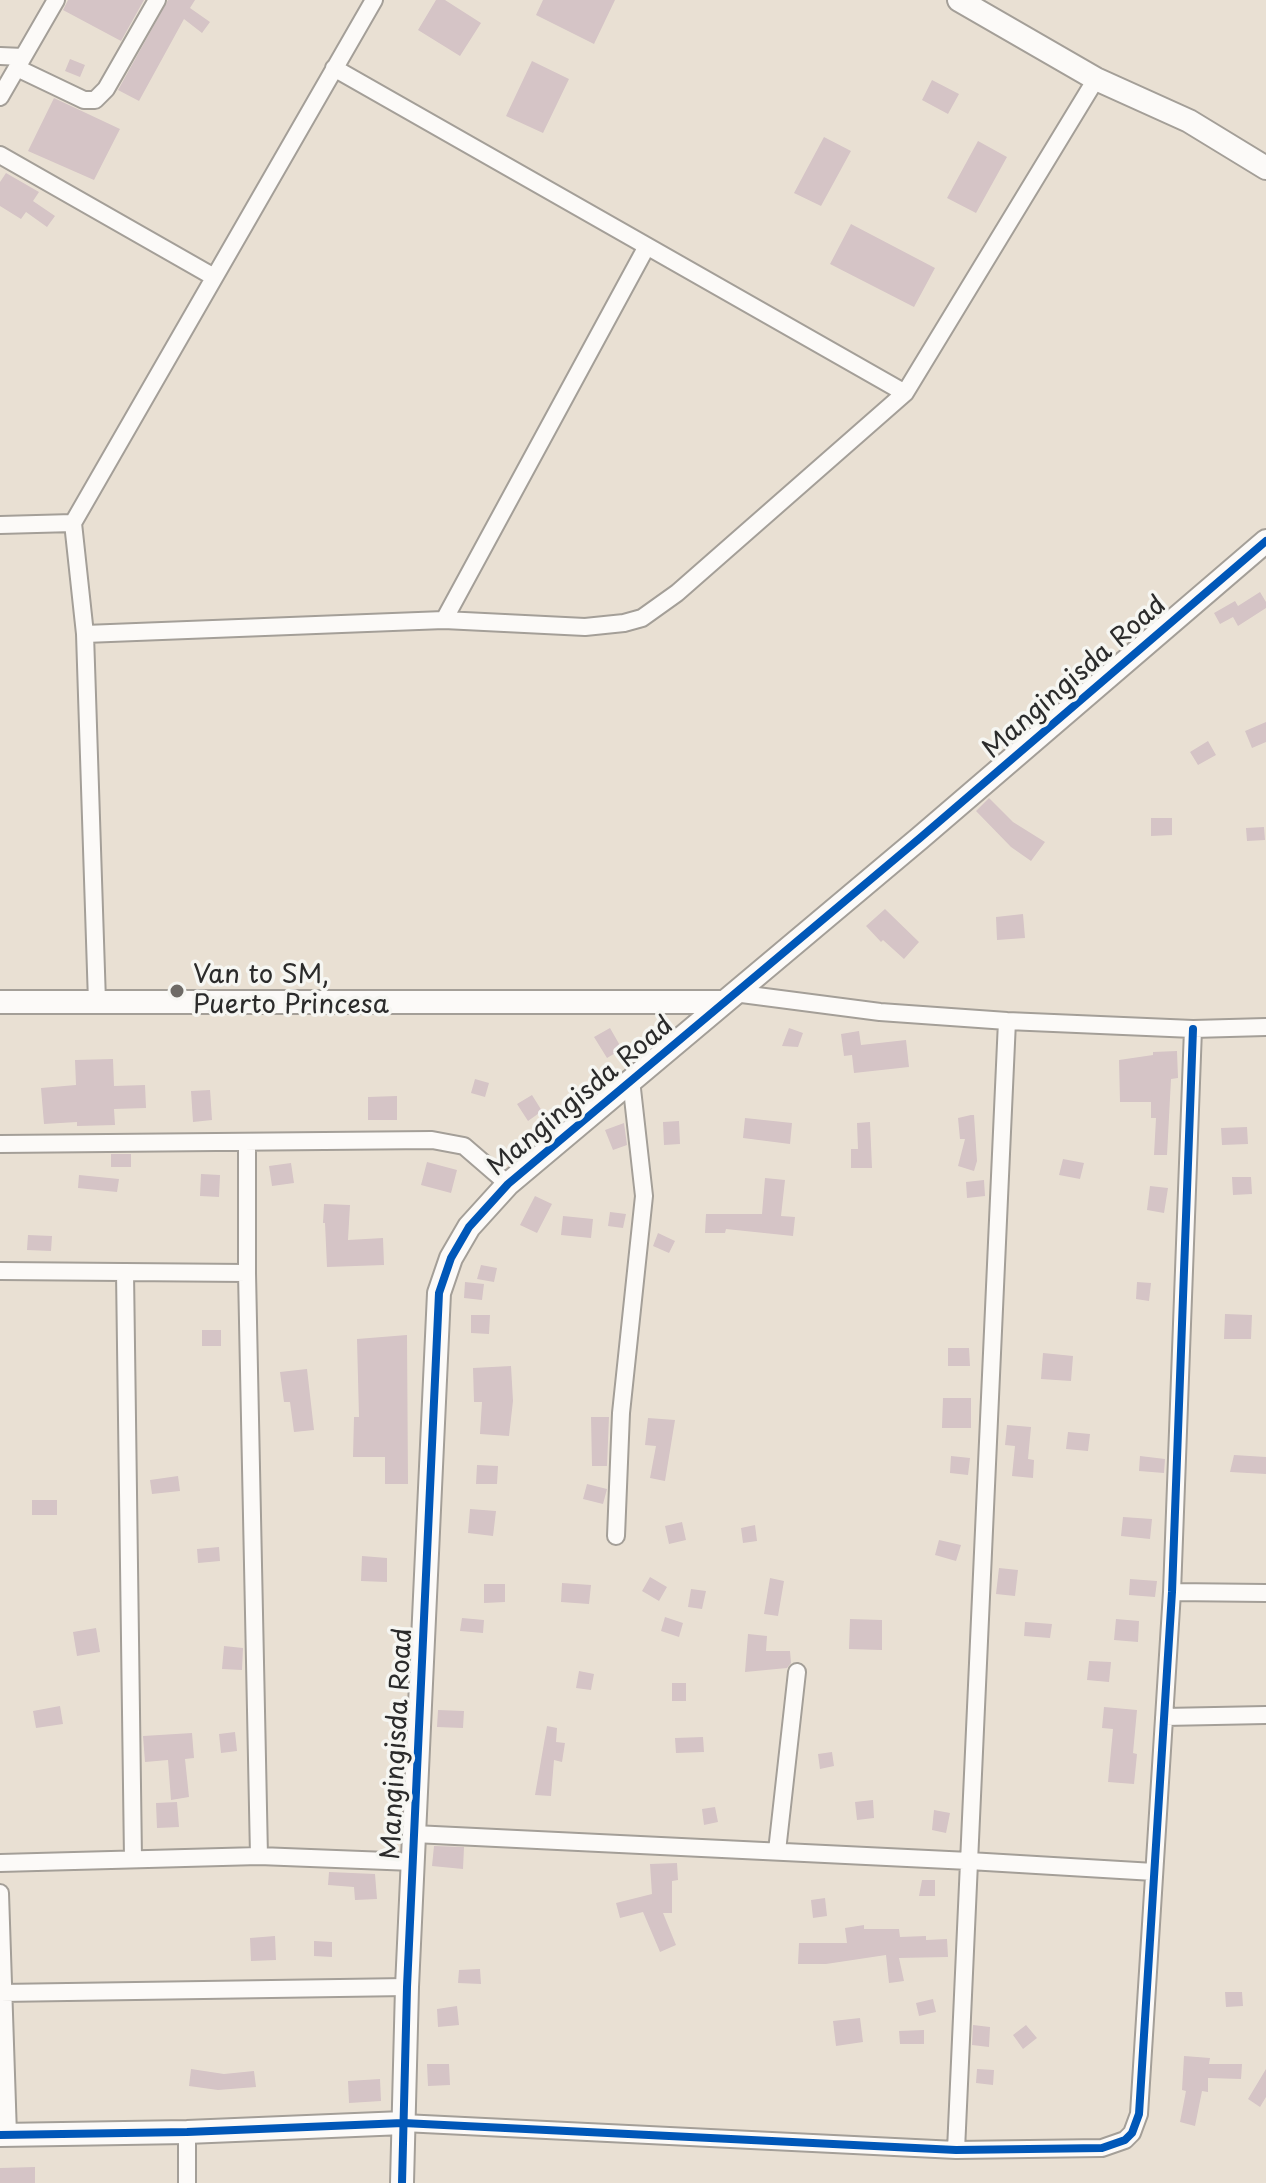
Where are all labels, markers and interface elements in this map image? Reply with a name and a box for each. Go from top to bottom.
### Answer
street label: Mangingisda Road [977,590,1173,766]
place label: Van to SM, Puerto Princesa [193,960,389,1022]
marker: Van to SM, Puerto Princesa [168,982,186,1000]
street label: Mangingisda Road [482,1010,680,1184]
street label: Mangingisda Road [376,1627,420,1861]

